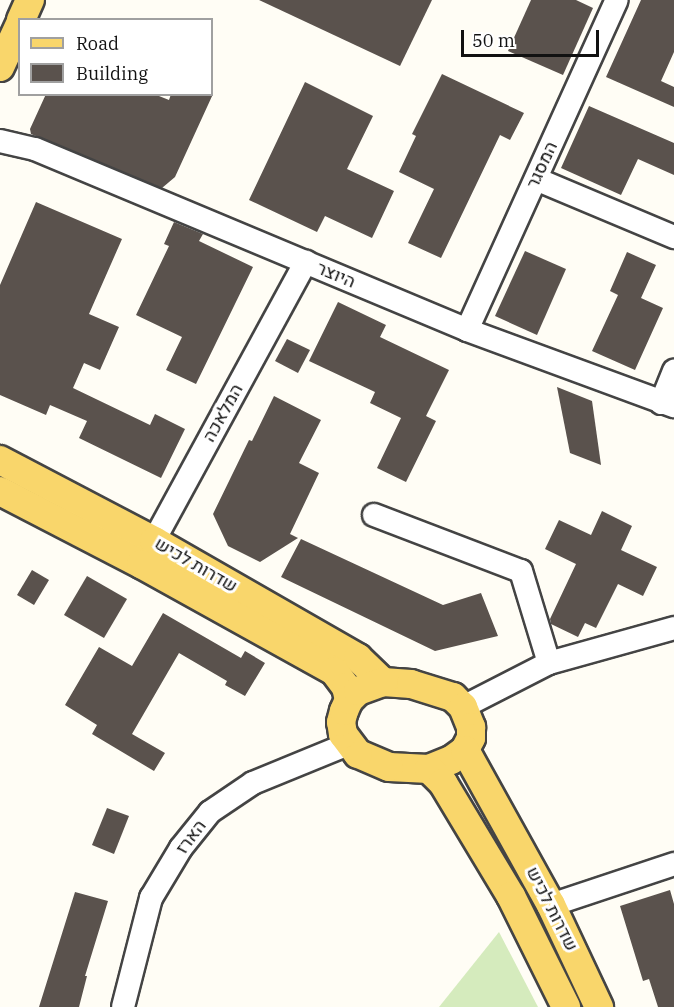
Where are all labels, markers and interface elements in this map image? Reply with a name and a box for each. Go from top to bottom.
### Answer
legend [18,18,213,96]
scale bar [464,18,602,56]
text: 50 m [472,29,515,52]
text: Road [76,32,119,55]
text: Building [76,62,148,85]
street label: המסגר [522,138,562,192]
street label: היוצר [313,257,359,293]
street label: המלאכה [198,380,248,446]
street label: שדרות לכיש [151,533,241,597]
street label: הארז [171,816,211,858]
street label: שדרות לכיש [522,863,582,955]

